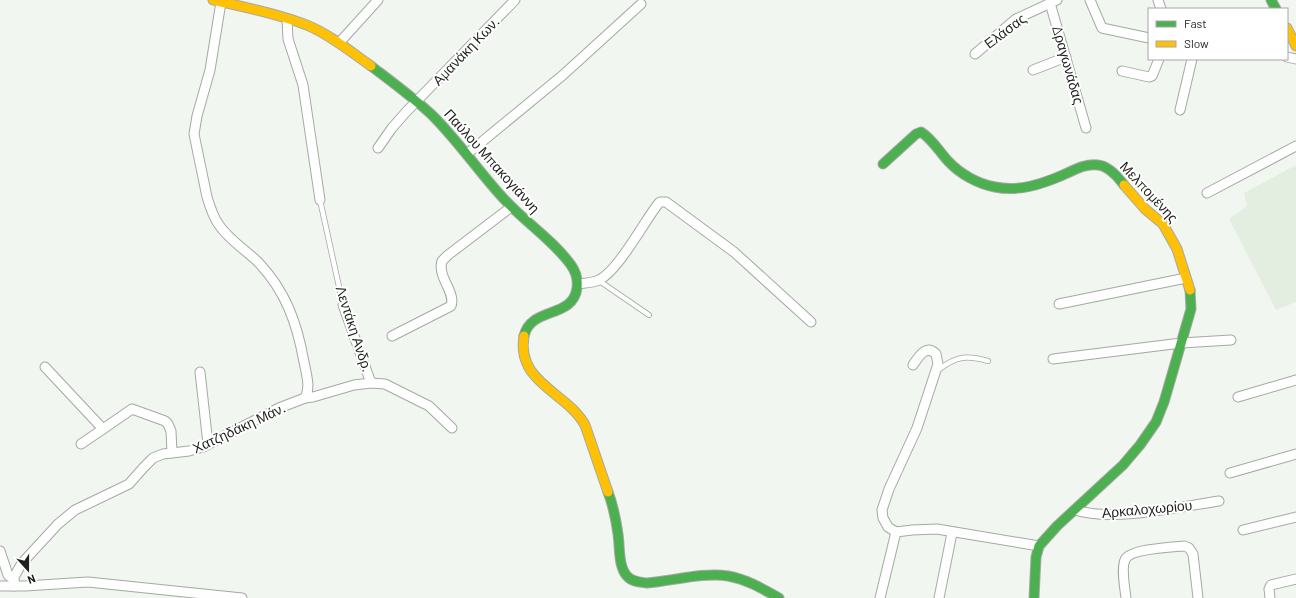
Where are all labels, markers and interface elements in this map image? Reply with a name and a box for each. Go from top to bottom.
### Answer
legend [1148,8,1288,60]
street label: Ελάσας [981,9,1029,52]
street label: Αμανάκη Κων. [429,13,503,88]
text: Fast [1184,16,1207,30]
street label: Δραγωνάδας [1049,24,1088,106]
text: Slow [1184,36,1209,50]
street label: Παύλου Μπακογιάννη [441,105,544,216]
street label: Μελπομένης [1117,158,1182,226]
street label: Λεντάκη Ανδρ. [333,284,376,374]
street label: Χατζηδάκη Μάν. [190,399,288,457]
street label: Αρκαλοχωρίου [1101,496,1193,521]
north arrow [8,550,48,590]
text: N [26,572,38,587]

